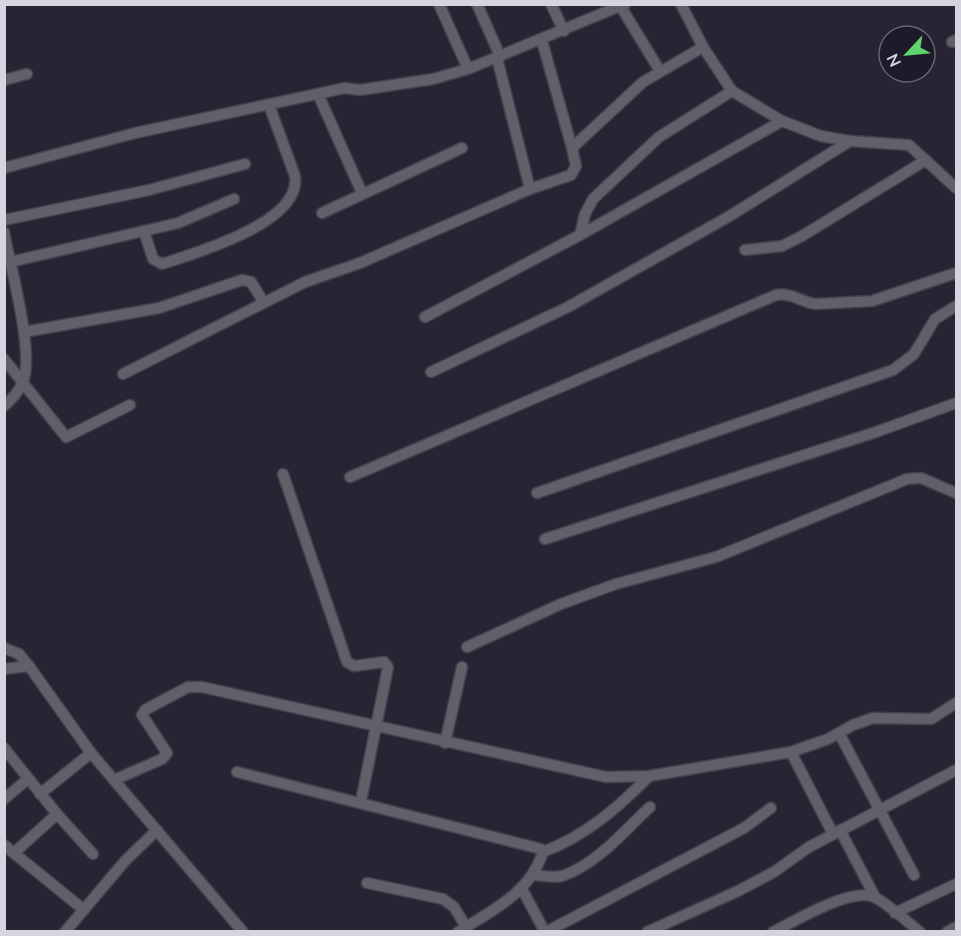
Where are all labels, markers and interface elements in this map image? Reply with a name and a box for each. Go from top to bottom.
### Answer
north arrow [877,24,937,84]
text: N [882,50,907,70]

